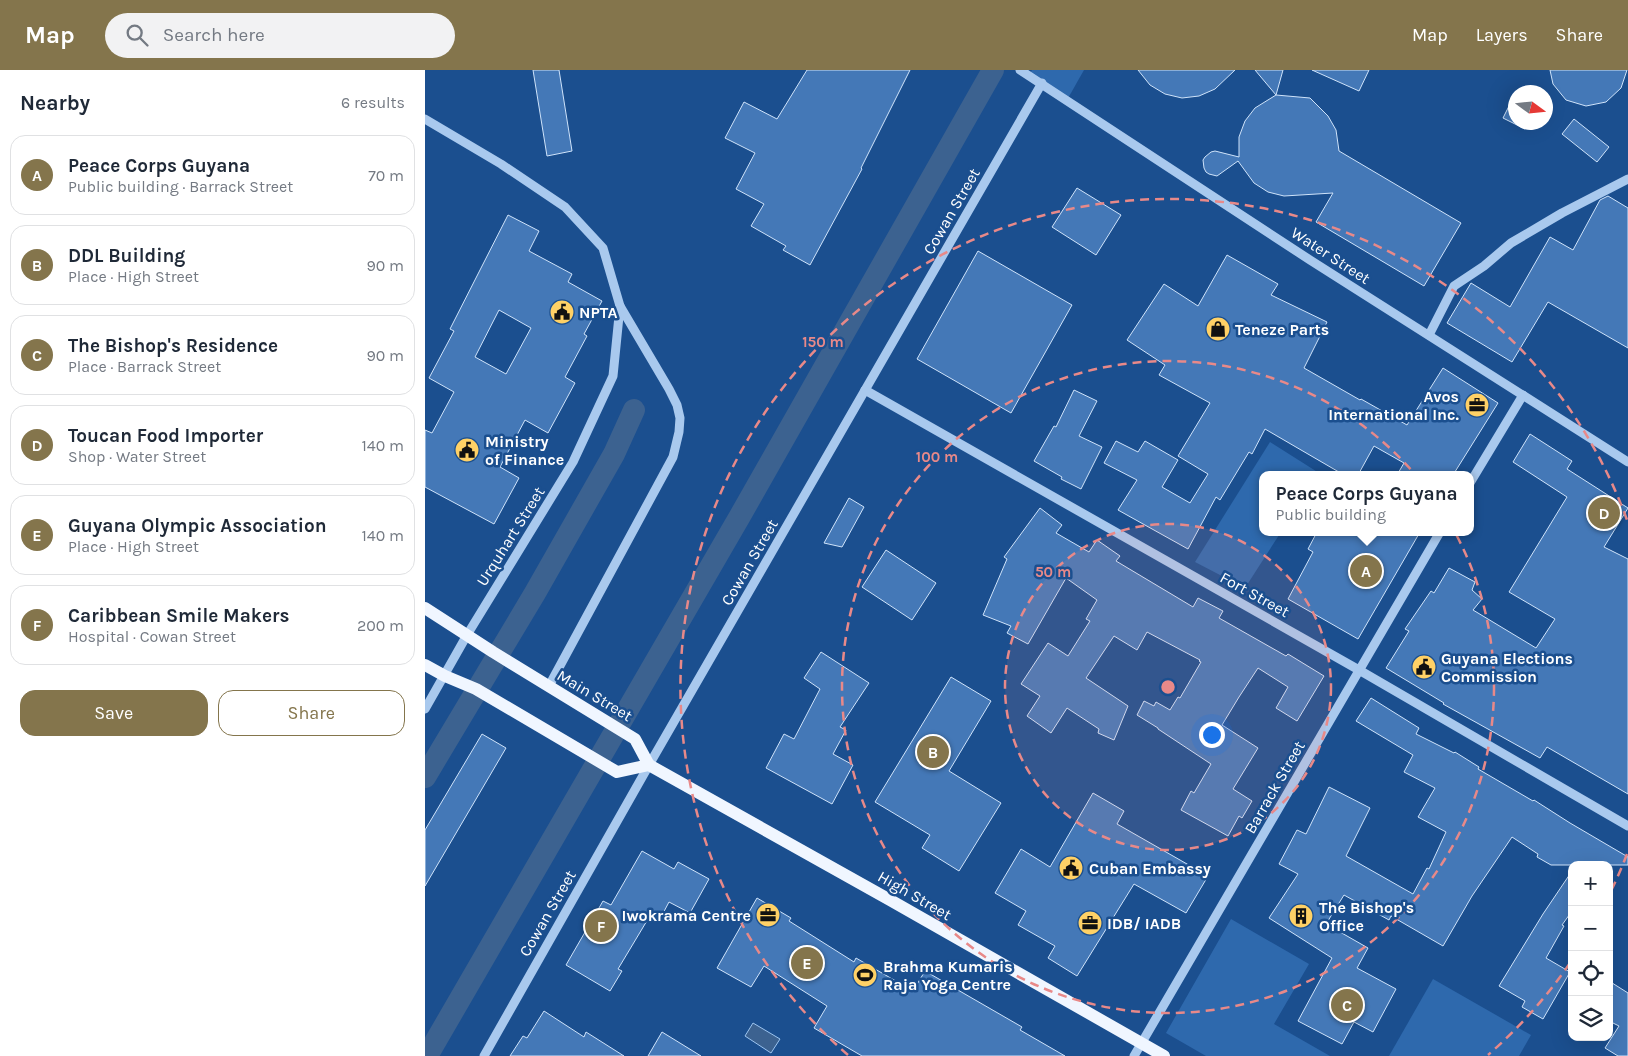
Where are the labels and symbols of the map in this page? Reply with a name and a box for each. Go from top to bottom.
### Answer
north arrow [1508,85,1553,130]
street label: Cowan Street [919,165,984,258]
street label: Water Street [1288,223,1374,288]
public building icon: NPTA [549,299,575,325]
place label: NPTA [579,303,618,322]
shop icon: Teneze Parts [1205,316,1231,342]
place label: Teneze Parts [1235,320,1329,339]
text: 150 m [802,333,844,351]
place label: Avos International Inc. [1328,387,1460,424]
office icon: Avos International Inc. [1464,392,1490,418]
place label: Ministry of Finance [485,432,564,469]
public building icon: Ministry of Finance [454,437,480,463]
text: 100 m [916,448,958,466]
street label: Urquhart Street [472,483,548,589]
pin: D [1588,494,1620,532]
street label: Cowan Street [717,516,782,609]
pin: A [1350,552,1382,590]
text: 50 m [1035,563,1071,581]
street label: Fort Street [1217,568,1293,621]
place label: Guyana Elections Commission [1441,649,1573,686]
public building icon: Guyana Elections Commission [1411,654,1437,680]
street label: Main Street [554,666,636,725]
centre of rings [1159,678,1177,696]
your location [1199,722,1225,748]
pin: B [917,733,949,771]
street label: Barrack Street [1240,737,1309,837]
public building icon: Cuban Embassy [1058,855,1084,881]
place label: Cuban Embassy [1089,859,1211,878]
street label: Cowan Street [515,867,580,960]
street label: High Street [875,867,955,924]
place label: The Bishop's Office [1319,898,1414,935]
office icon: Iwokrama Centre [755,902,781,928]
building icon: The Bishop's Office [1288,903,1314,929]
place label: Iwokrama Centre [622,906,751,925]
pin: F [585,907,617,945]
office icon: IDB/ IADB [1077,910,1103,936]
place label: IDB/ IADB [1107,914,1181,933]
pin: E [791,944,823,982]
place label: Brahma Kumaris Raja Yoga Centre [883,957,1013,994]
sports icon: Brahma Kumaris Raja Yoga Centre [852,962,878,988]
pin: C [1331,986,1363,1024]

